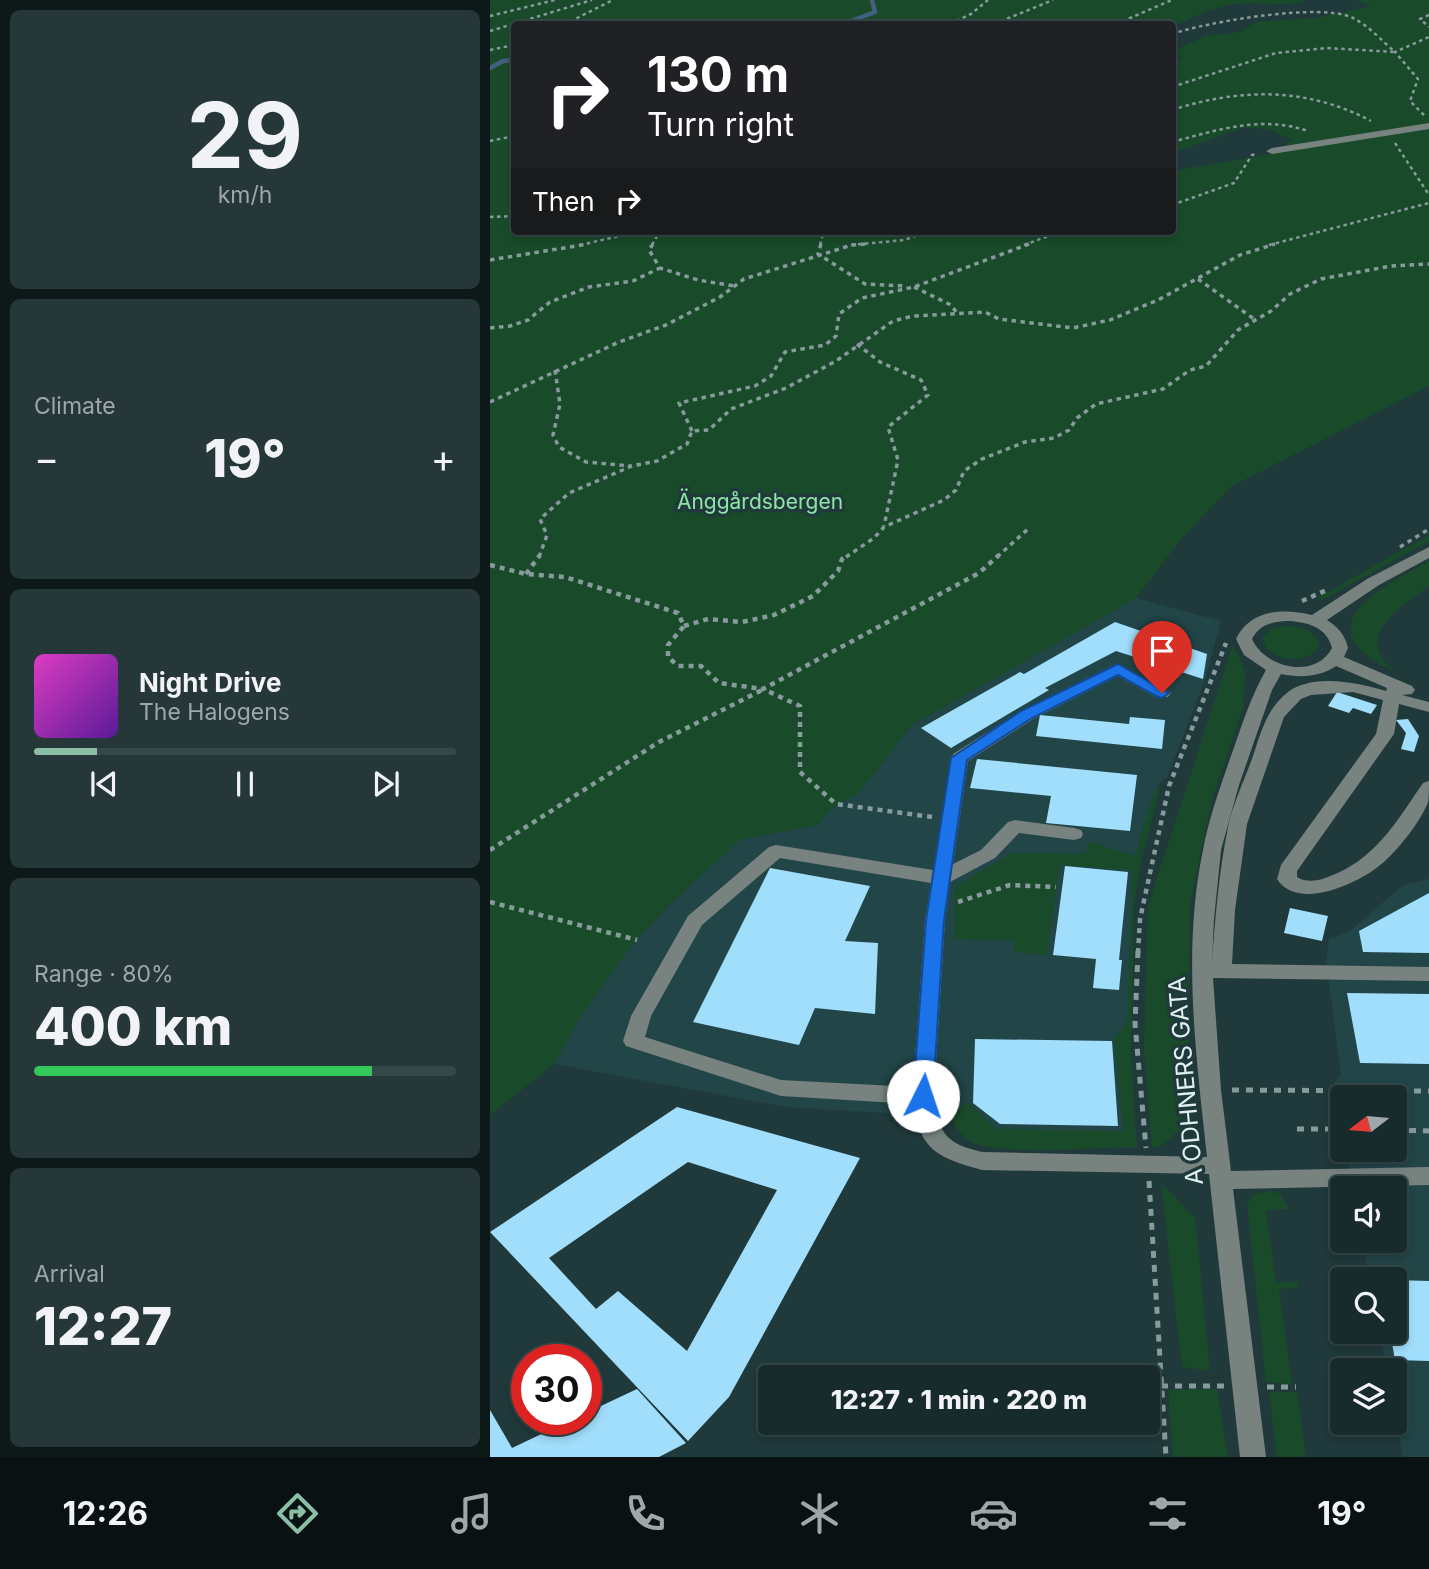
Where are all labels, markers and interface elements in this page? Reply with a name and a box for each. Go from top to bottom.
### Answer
text: 130 m [647,45,789,104]
icon: right [532,49,623,140]
text: 29 [187,80,303,190]
text: Turn right [647,105,794,144]
text: km/h [218,181,272,209]
icon: right [609,182,647,220]
text: Then [532,186,595,217]
text: Climate [34,392,116,420]
text: 19° [204,427,286,490]
text: − [34,435,59,481]
text: + [431,435,456,481]
park label: Änggårdsbergen [677,488,843,514]
pin [1132,621,1192,693]
icon: arrive [1143,632,1181,670]
text: Night Drive [139,667,281,698]
text: The Halogens [139,698,290,726]
icon: previous [85,765,123,803]
icon: pause [226,765,264,803]
icon: next [367,765,405,803]
text: Range · 80% [34,960,174,988]
street label: A ODHNERS GATA [1162,976,1209,1186]
text: 400 km [34,995,232,1058]
position arrow [886,1059,960,1133]
north arrow [1330,1085,1407,1162]
map controls [1330,1085,1407,1435]
button: sound [1330,1176,1407,1253]
text: Arrival [34,1260,105,1288]
button: search [1330,1267,1407,1344]
text: 12:27 [34,1295,172,1358]
speed limit sign: 30 [511,1344,602,1435]
button: layers [1330,1358,1407,1435]
text: 12:27 · 1 min · 220 m [831,1384,1087,1415]
icon: directions [273,1489,322,1538]
icon: music [447,1489,496,1538]
icon: phone [621,1489,670,1538]
icon: climate [795,1489,844,1538]
icon: car [969,1489,1018,1538]
icon: filters [1143,1489,1192,1538]
text: 12:26 [63,1494,148,1533]
text: 19° [1317,1494,1366,1533]

